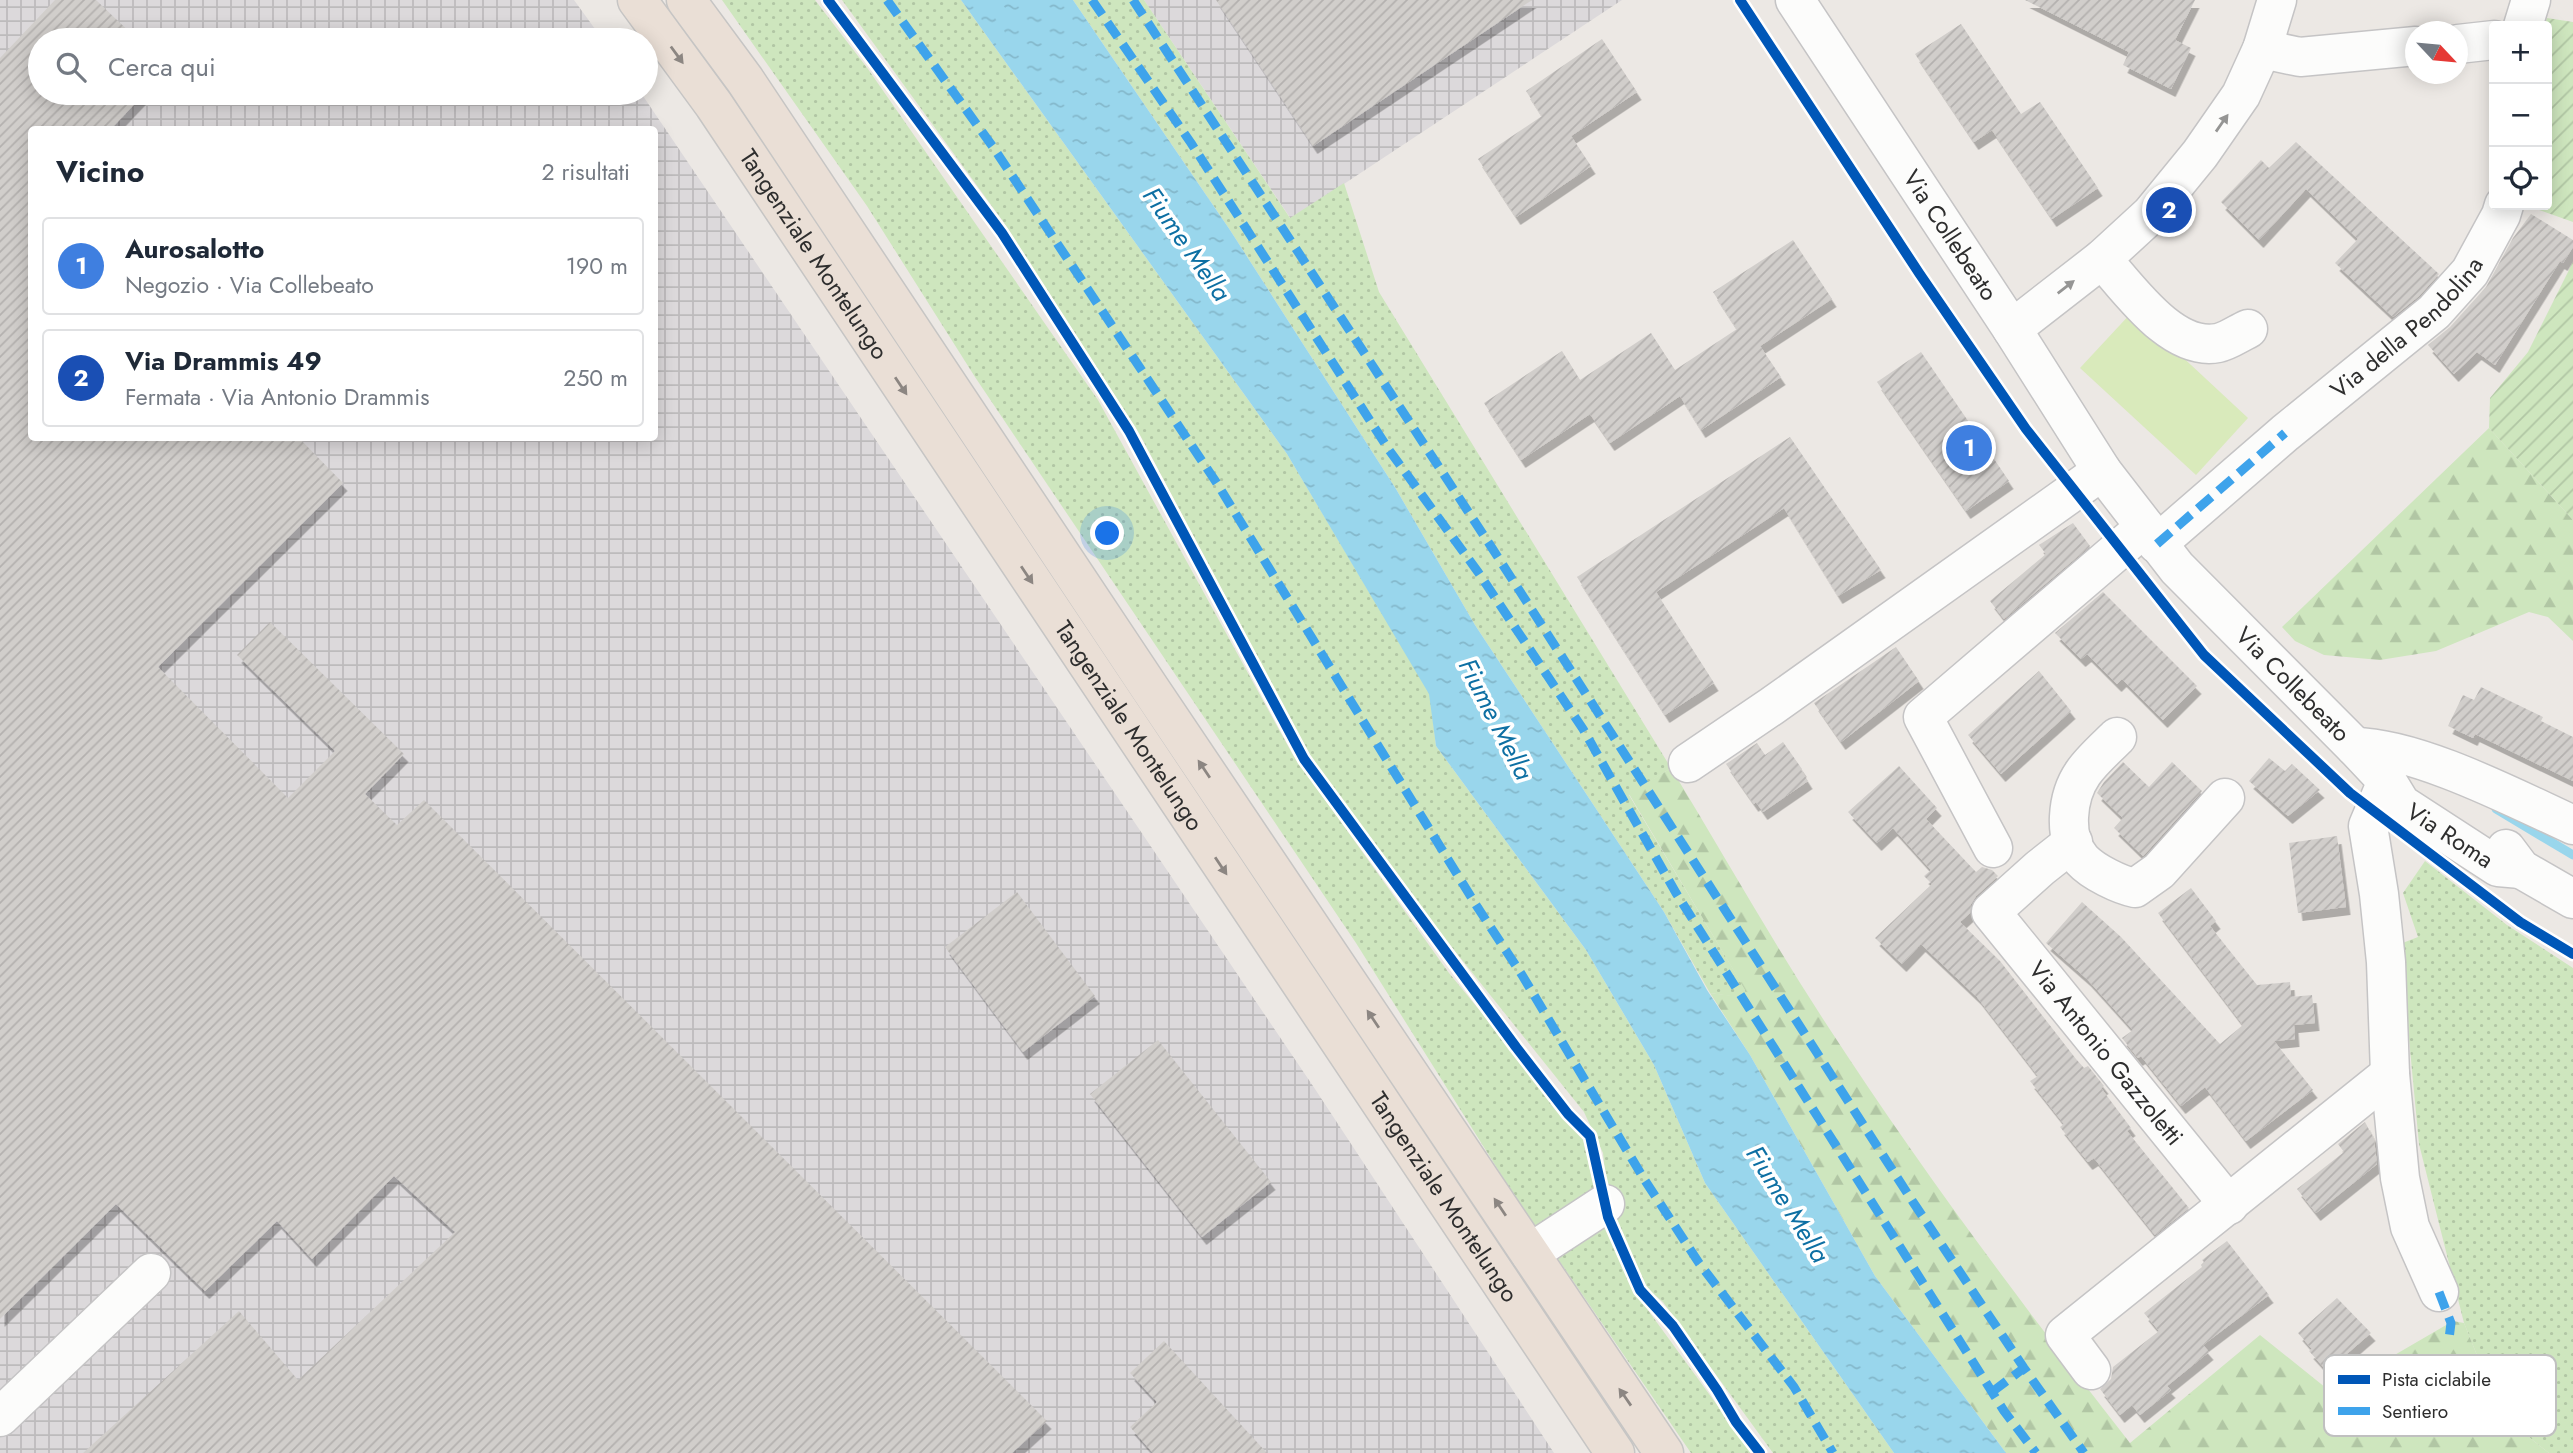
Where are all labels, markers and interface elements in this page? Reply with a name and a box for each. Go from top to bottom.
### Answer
north arrow [2405,21,2468,84]
map controls [2489,21,2552,210]
button: + [2489,21,2552,84]
search box [28,28,658,105]
one-way arrow [670,46,684,64]
icon: search [52,48,90,86]
text: Cerca qui [108,48,216,86]
button: − [2489,84,2552,147]
one-way arrow [2215,114,2229,132]
street label: Tangenziale Montelungo [731,142,897,366]
button: locate [2489,147,2552,210]
text: Vicino [56,150,144,193]
text: 2 risultati [541,155,630,189]
street label: Via Collebeato [1895,163,2007,308]
water label: Fiume Mella [1133,179,1241,310]
pin: 2 [2146,184,2192,236]
text: Aurosalotto [125,230,264,268]
text: 1 [75,249,87,283]
text: 190 m [566,249,628,283]
street label: Via della Pendolina [2323,251,2492,406]
text: Negozio · Via Collebeato [125,268,374,302]
one-way arrow [2056,280,2074,295]
text: Via Drammis 49 [125,342,322,380]
text: 2 [73,361,89,395]
text: 250 m [563,361,628,395]
one-way arrow [894,376,907,396]
text: Fermata · Via Antonio Drammis [125,380,430,414]
pin: 1 [1946,422,1992,474]
your location [1090,516,1124,550]
one-way arrow [1020,566,1033,585]
street label: Tangenziale Montelungo [1046,613,1212,838]
street label: Via Collebeato [2228,618,2359,750]
water label: Fiume Mella [1449,651,1543,787]
one-way arrow [1198,759,1211,779]
street label: Via Roma [2399,794,2500,877]
one-way arrow [1214,857,1228,875]
street label: Via Antonio Gazzoletti [2021,953,2192,1153]
one-way arrow [1366,1009,1379,1029]
street label: Tangenziale Montelungo [1361,1085,1527,1309]
water label: Fiume Mella [1737,1138,1839,1271]
one-way arrow [1493,1198,1506,1217]
legend [2324,1355,2556,1436]
text: Pista ciclabile [2382,1366,2491,1393]
one-way arrow [1619,1387,1632,1407]
text: Sentiero [2382,1398,2448,1425]

